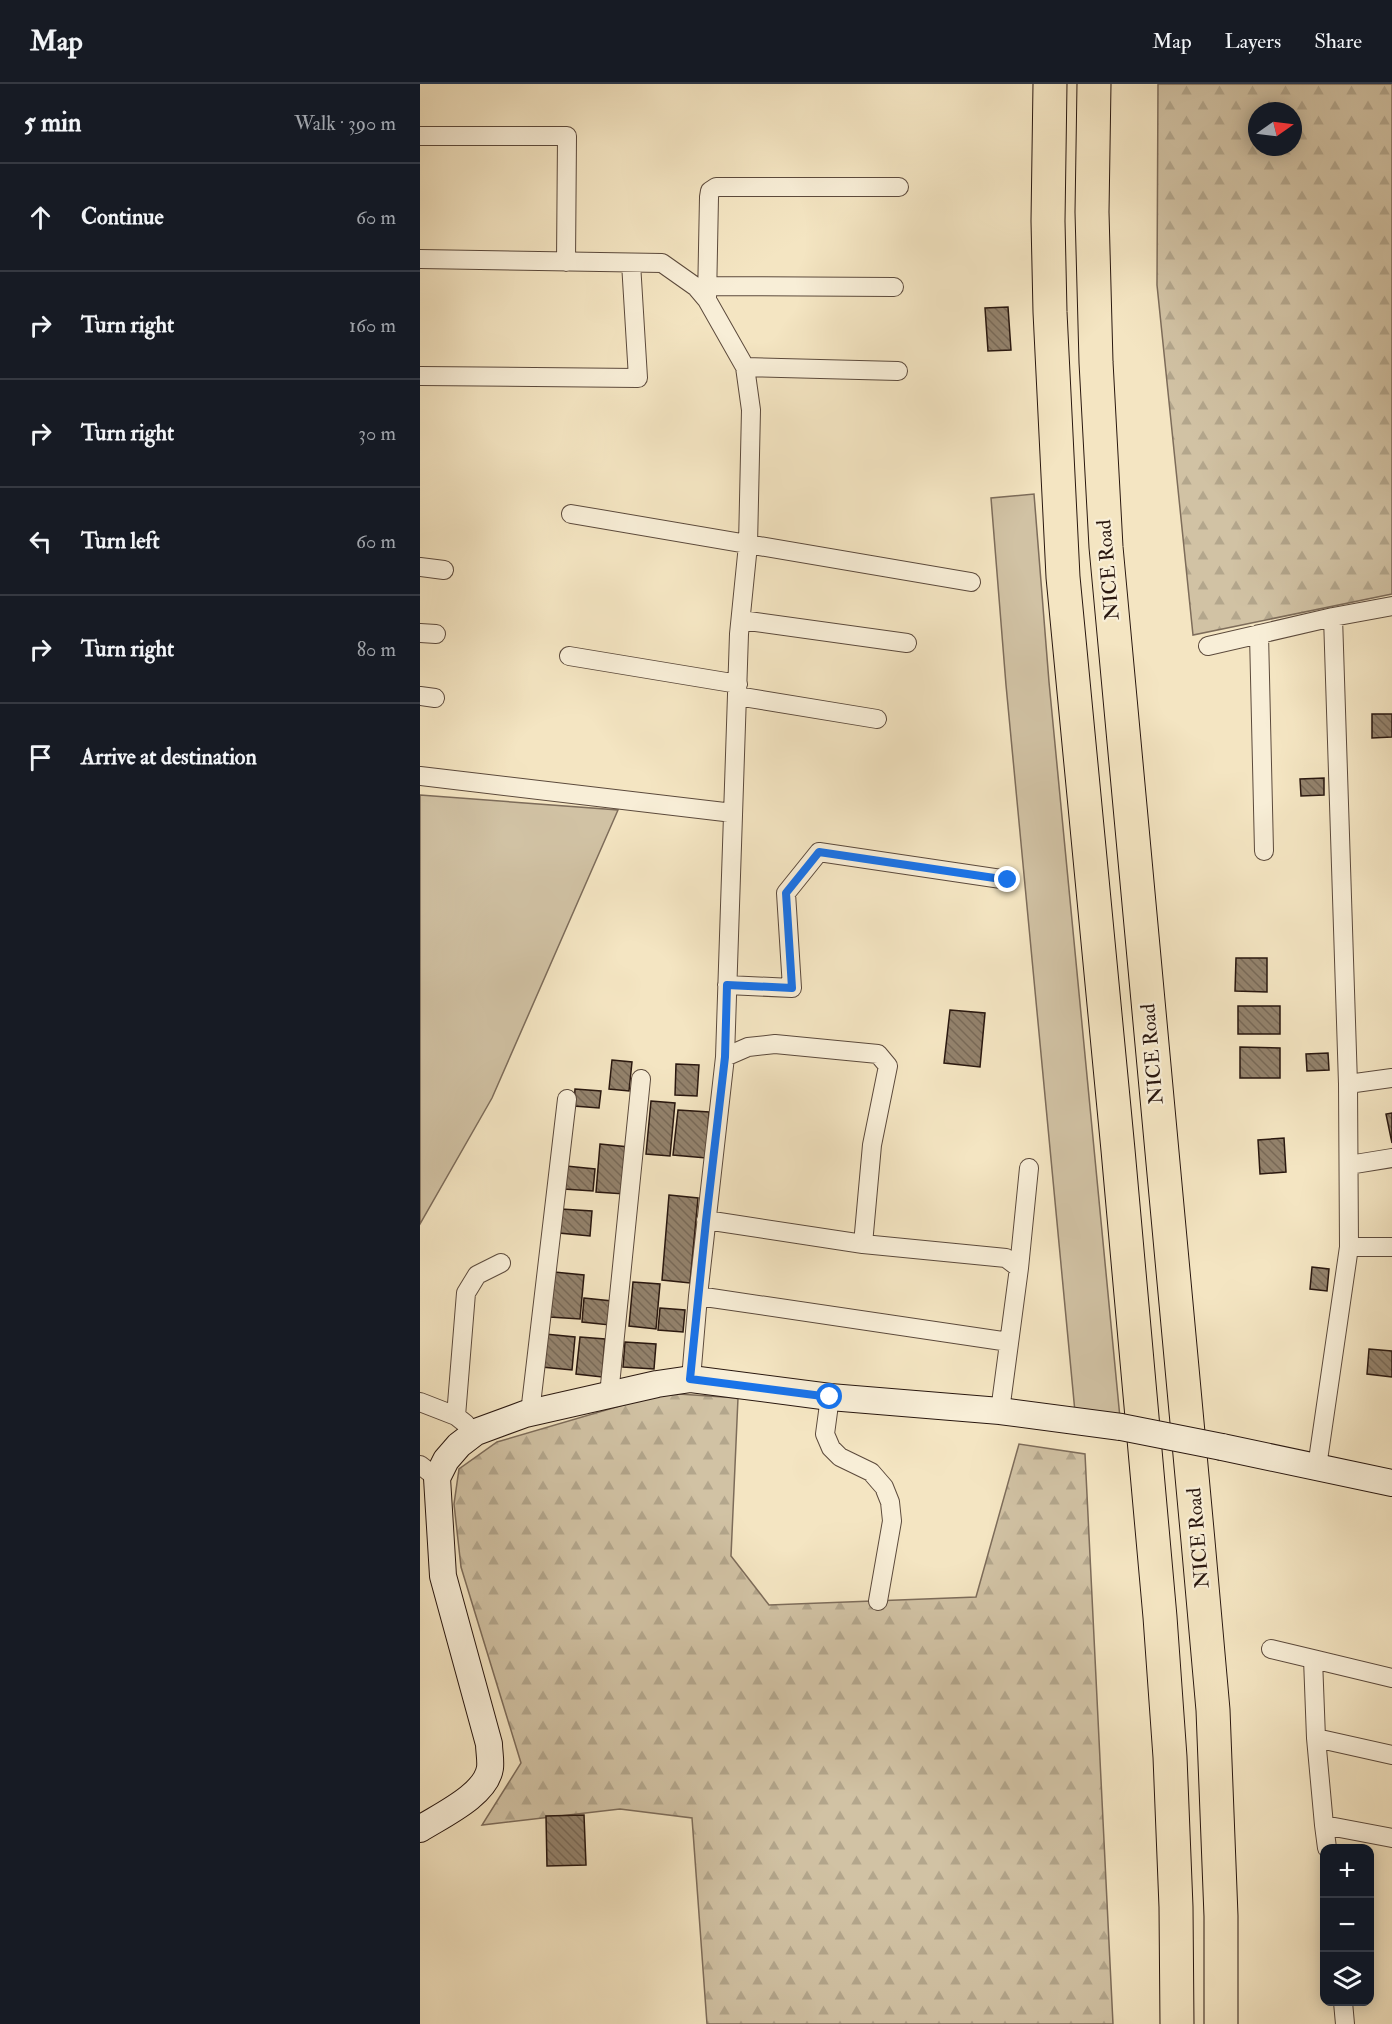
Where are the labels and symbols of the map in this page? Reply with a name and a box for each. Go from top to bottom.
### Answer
north arrow [1248,102,1302,156]
street label: NICE Road [1091,518,1125,621]
route end [994,866,1020,892]
street label: NICE Road [1135,1002,1169,1105]
route start [816,1383,842,1409]
street label: NICE Road [1181,1486,1215,1589]

